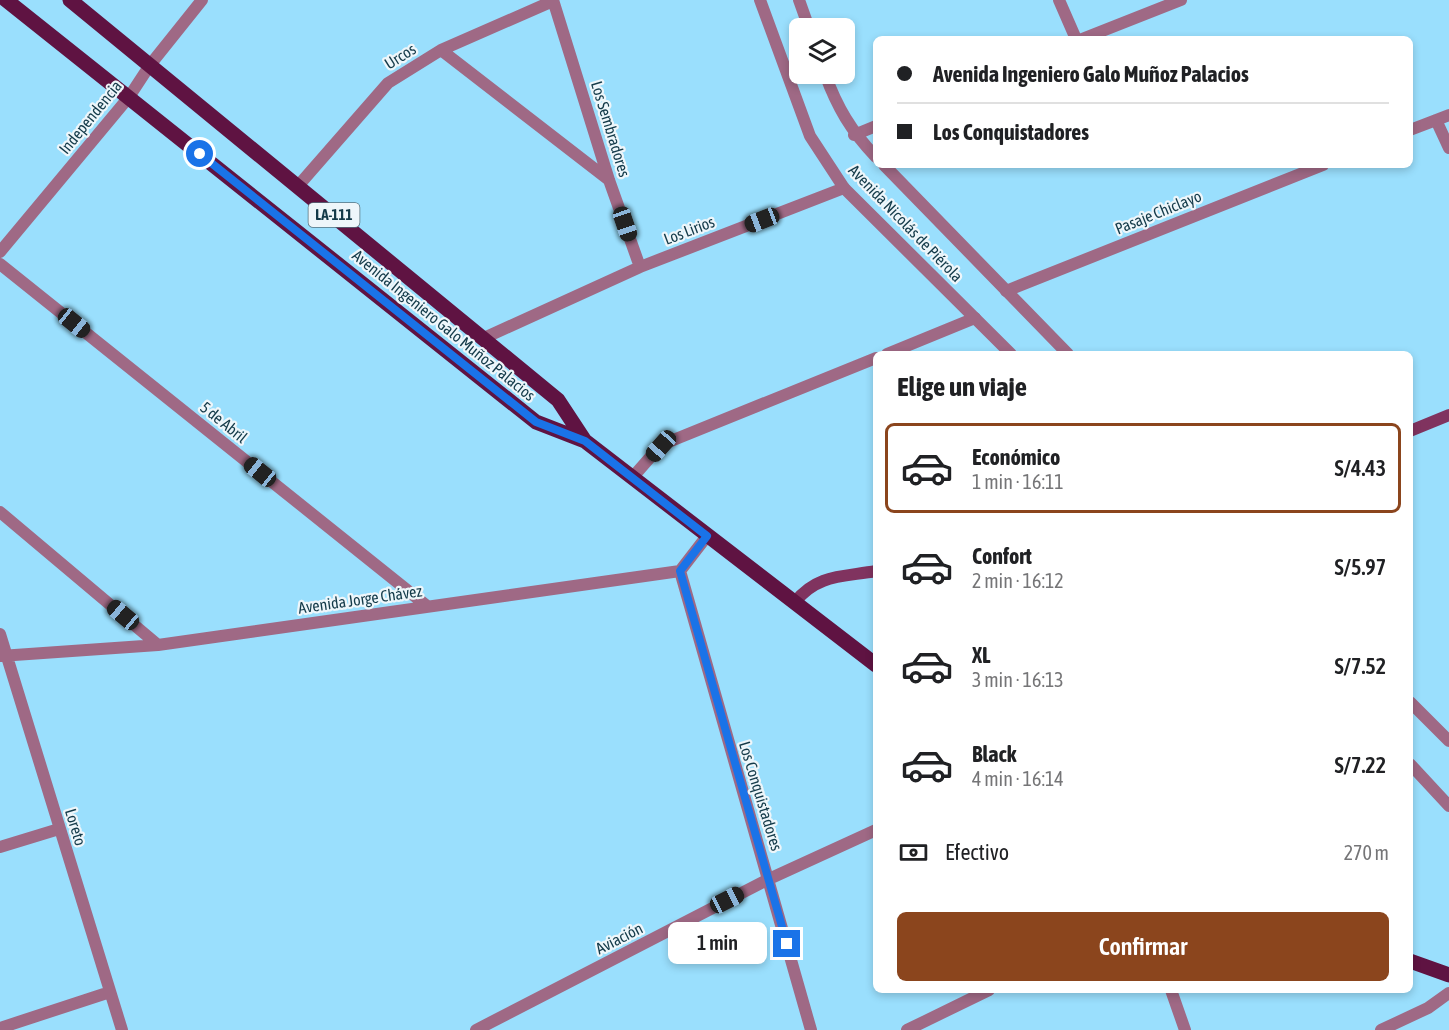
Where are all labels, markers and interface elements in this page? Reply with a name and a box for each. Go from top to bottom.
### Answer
map controls [789,18,855,84]
button: layers [789,18,855,84]
street label: Urcos [381,39,419,72]
text: Avenida Ingeniero Galo Muñoz Palacios [933,61,1249,87]
street label: Independencia [55,77,126,158]
street label: Los Sembradores [588,79,634,179]
text: Los Conquistadores [933,119,1089,145]
route start [186,140,213,167]
street label: Avenida Nicolás de Piérola [845,161,967,285]
street label: Pasaje Chiclayo [1112,187,1204,238]
road number: LA-111 [308,203,360,227]
car [611,204,639,244]
car [742,205,782,235]
street label: Los Lirios [661,212,717,248]
street label: Avenida Ingeniero Galo Muñoz Palacios [348,246,539,405]
car [54,305,94,341]
text: Elige un viaje [897,371,1027,402]
street label: 5 de Abril [197,398,252,447]
car [642,427,680,465]
icon: car [900,441,954,495]
text: Económico [972,444,1060,470]
car [240,454,280,490]
text: S/4.43 [1334,455,1386,481]
text: 1 min · 16:11 [972,470,1064,493]
icon: car [900,540,954,594]
text: Confort [972,543,1032,569]
text: S/5.97 [1334,554,1386,580]
text: 2 min · 16:12 [972,569,1064,592]
street label: Avenida Jorge Chávez [297,581,423,618]
car [103,597,143,633]
icon: car [900,639,954,693]
text: XL [972,642,990,668]
text: S/7.52 [1334,653,1386,679]
text: 3 min · 16:13 [972,668,1064,691]
icon: car [900,738,954,792]
street label: Los Conquistadores [735,739,786,854]
text: Black [972,741,1016,767]
text: S/7.22 [1334,752,1386,778]
text: 4 min · 16:14 [972,767,1064,790]
street label: Loreto [62,806,90,848]
icon: cash [897,836,930,869]
text: Efectivo [945,839,1009,865]
text: 270 m [1344,841,1389,864]
car [707,884,747,916]
button: Confirmar [897,912,1389,981]
street label: Aviación [592,919,646,957]
callout: 1 min [667,923,766,965]
route end [773,930,800,957]
text: 1 min [697,931,738,954]

